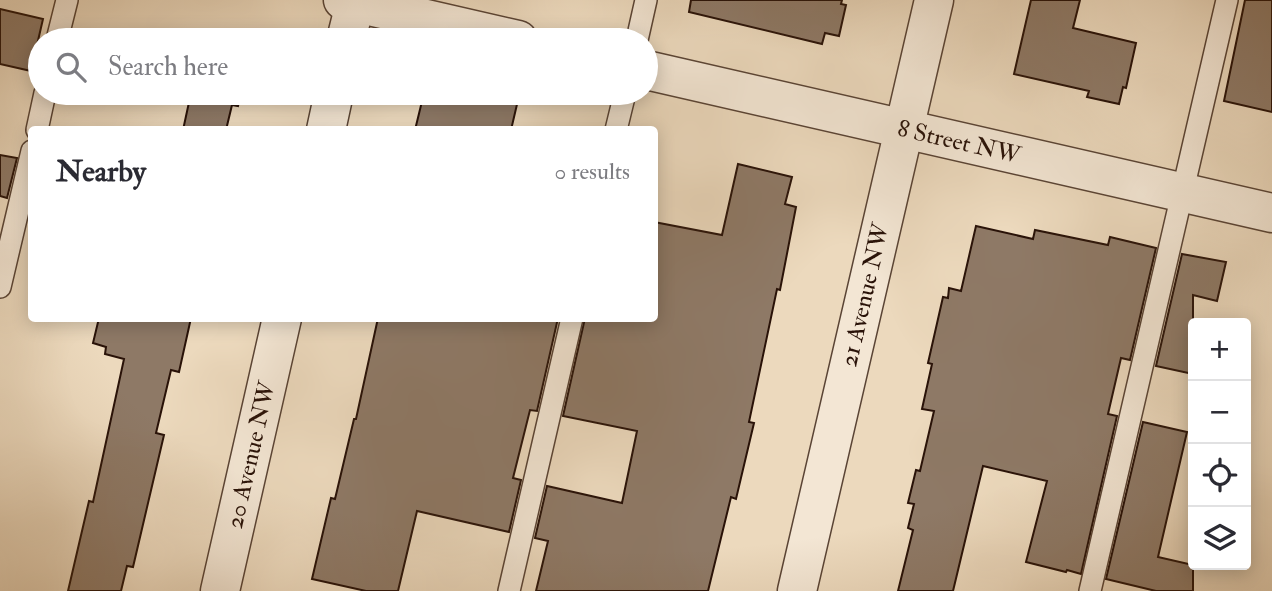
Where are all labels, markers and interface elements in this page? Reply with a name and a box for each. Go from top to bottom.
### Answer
search box [28,28,658,105]
icon: search [52,48,90,86]
text: Search here [108,51,228,83]
street label: 8 Street NW [895,113,1025,172]
text: Nearby [56,153,146,190]
text: 0 results [554,157,630,186]
street label: 21 Avenue NW [833,219,897,370]
map controls [1188,318,1251,570]
button: + [1188,318,1251,381]
street label: 20 Avenue NW [219,377,283,532]
button: − [1188,381,1251,444]
button: locate [1188,444,1251,507]
button: layers [1188,507,1251,570]

